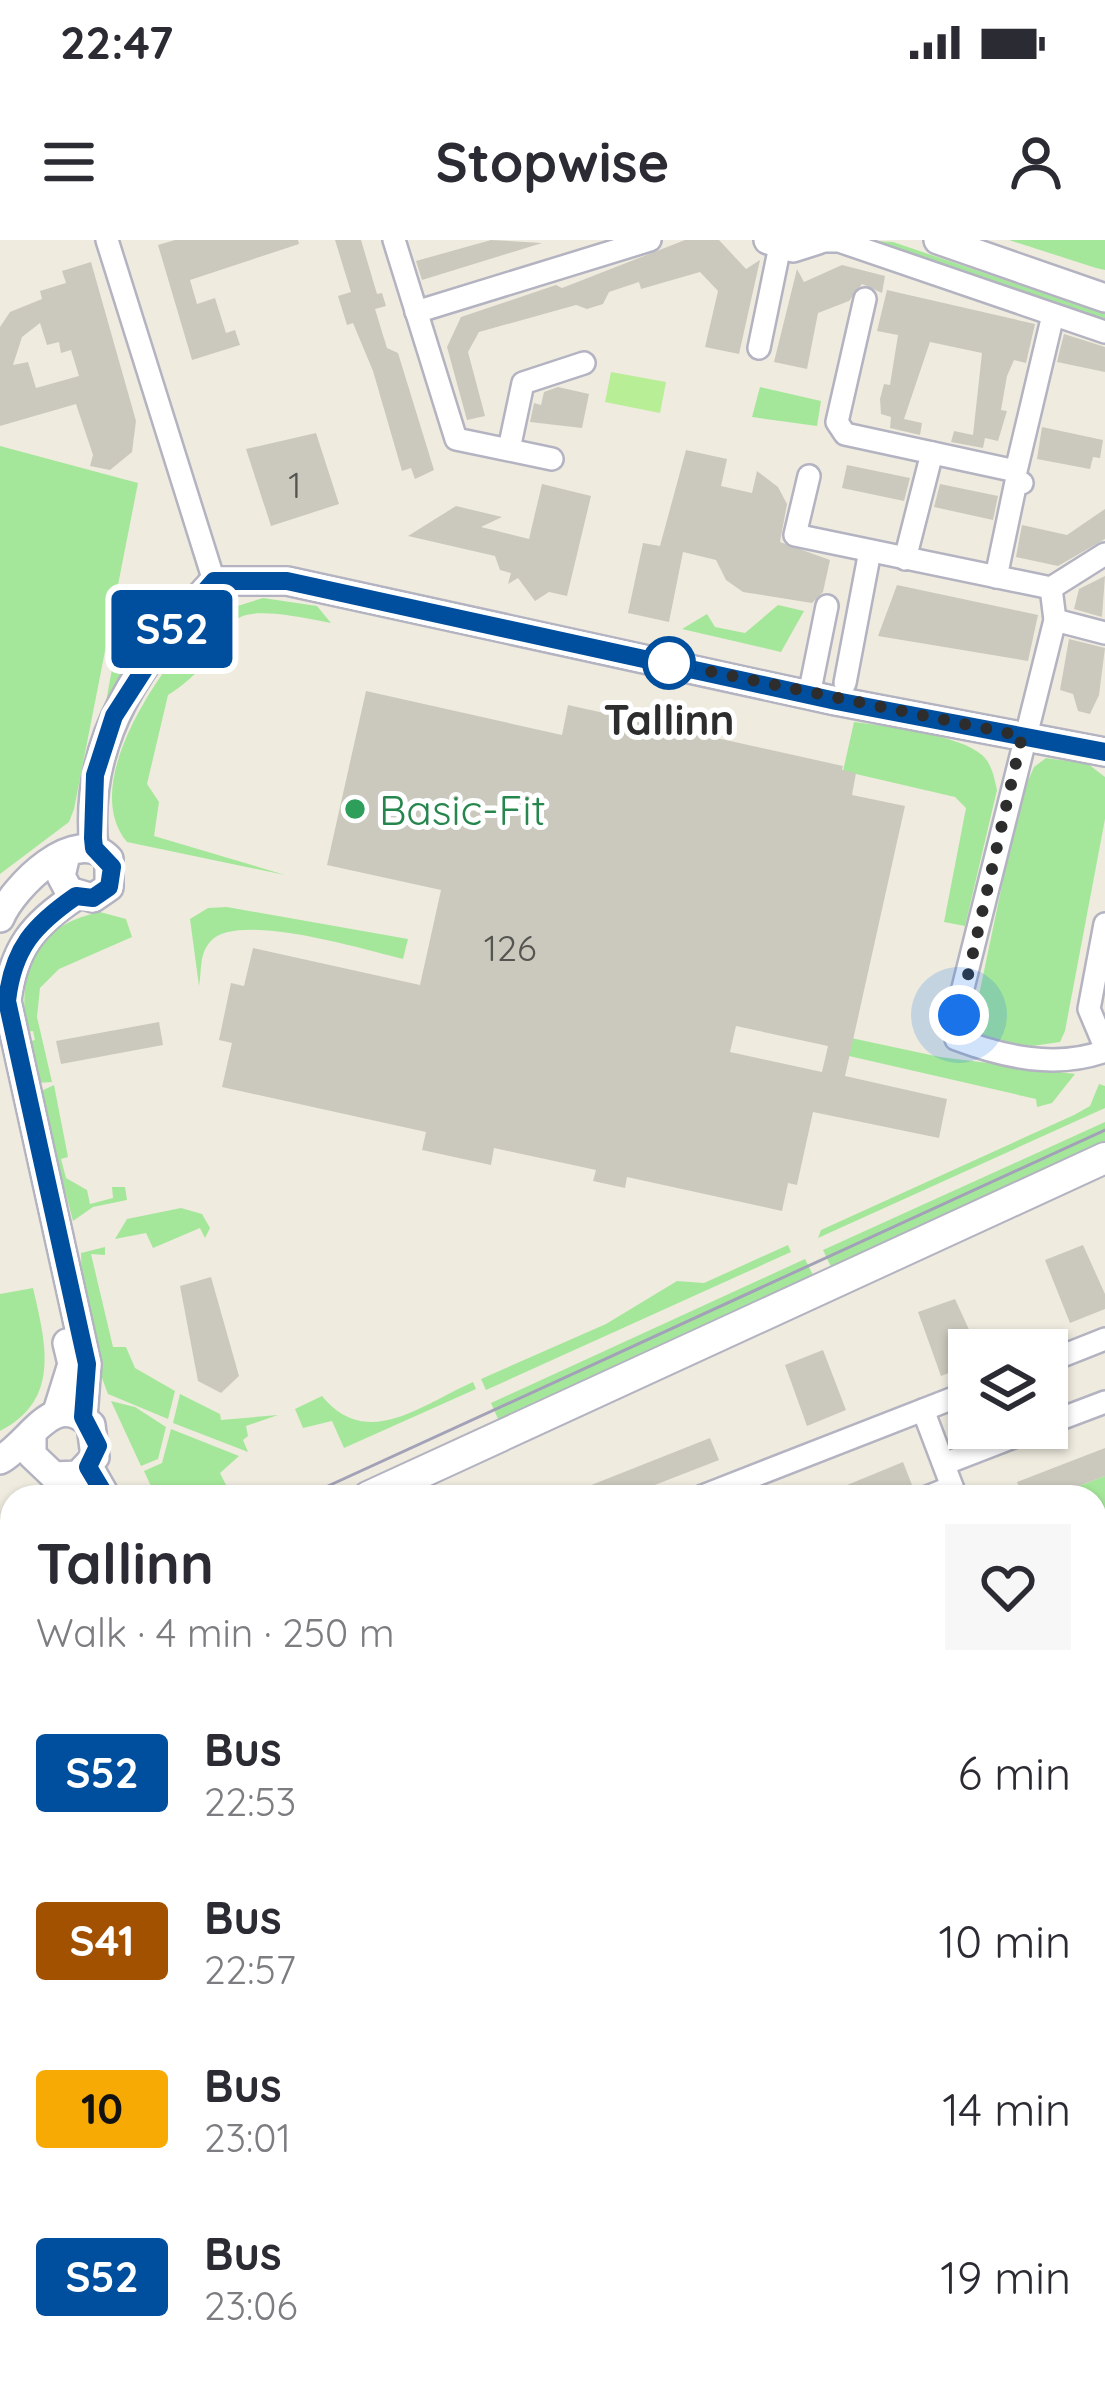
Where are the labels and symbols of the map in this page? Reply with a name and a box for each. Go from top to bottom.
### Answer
house number: 1 [288,462,302,507]
line badge: S52 [103,590,241,668]
marker: Tallinn [644,638,694,688]
place label: Tallinn [603,693,735,746]
place label: Basic-Fit [379,783,546,836]
marker: Basic-Fit [342,796,368,822]
house number: 126 [484,925,536,970]
your location [929,985,989,1045]

